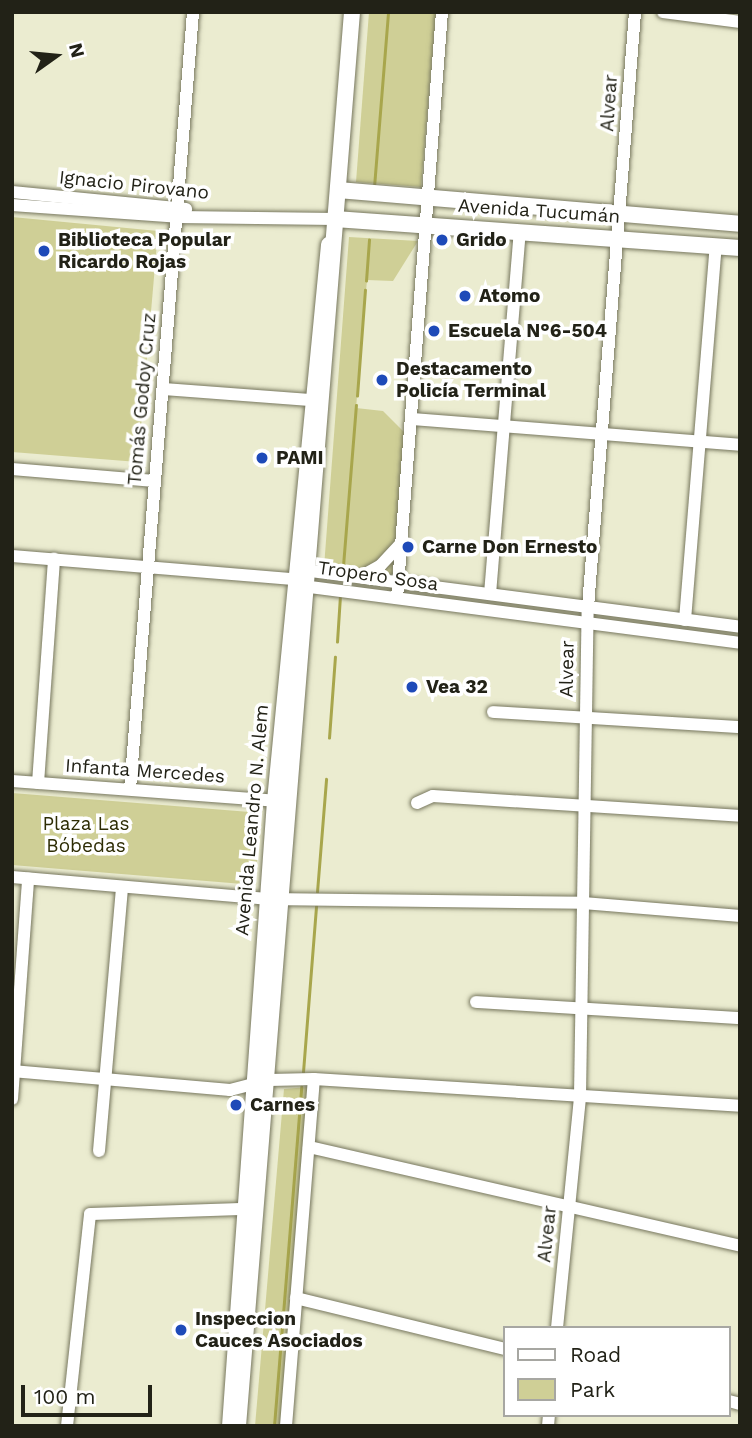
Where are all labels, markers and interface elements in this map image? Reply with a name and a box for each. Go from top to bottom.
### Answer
north arrow [21,21,91,91]
text: N [64,41,90,60]
street label: Alvear [596,74,622,132]
street label: Ignacio Pirovano [58,166,210,204]
street label: Avenida Tucumán [457,194,621,228]
place label: Biblioteca Popular Ricardo Rojas [58,229,231,273]
place label: Grido [456,229,507,251]
marker: Grido [434,232,450,248]
marker: Biblioteca Popular Ricardo Rojas [36,243,52,259]
place label: Atomo [479,285,540,307]
marker: Atomo [457,288,473,304]
street label: Tomás Godoy Cruz [123,312,161,486]
place label: Escuela N°6-504 [448,320,607,342]
marker: Escuela N°6-504 [426,323,442,339]
place label: Destacamento Policía Terminal [396,358,546,402]
marker: Destacamento Policía Terminal [374,372,390,388]
place label: PAMI [276,447,324,469]
marker: PAMI [254,450,270,466]
place label: Carne Don Ernesto [422,536,597,558]
marker: Carne Don Ernesto [400,539,416,555]
street label: Tropero Sosa [316,556,440,596]
street label: Alvear [555,640,579,698]
place label: Vea 32 [426,676,488,698]
marker: Vea 32 [404,679,420,695]
street label: Avenida Leandro N. Alem [230,703,274,937]
street label: Infanta Mercedes [64,754,226,788]
park label: Plaza Las Bóbedas [42,813,130,857]
place label: Carnes [250,1094,315,1116]
marker: Carnes [228,1097,244,1113]
street label: Alvear [533,1204,561,1264]
place label: Inspeccion Cauces Asociados [195,1308,363,1352]
marker: Inspeccion Cauces Asociados [173,1322,189,1338]
legend [504,1326,731,1417]
text: Road [570,1342,621,1367]
scale bar [24,1372,156,1416]
text: Park [570,1377,615,1402]
text: 100 m [34,1384,96,1409]

